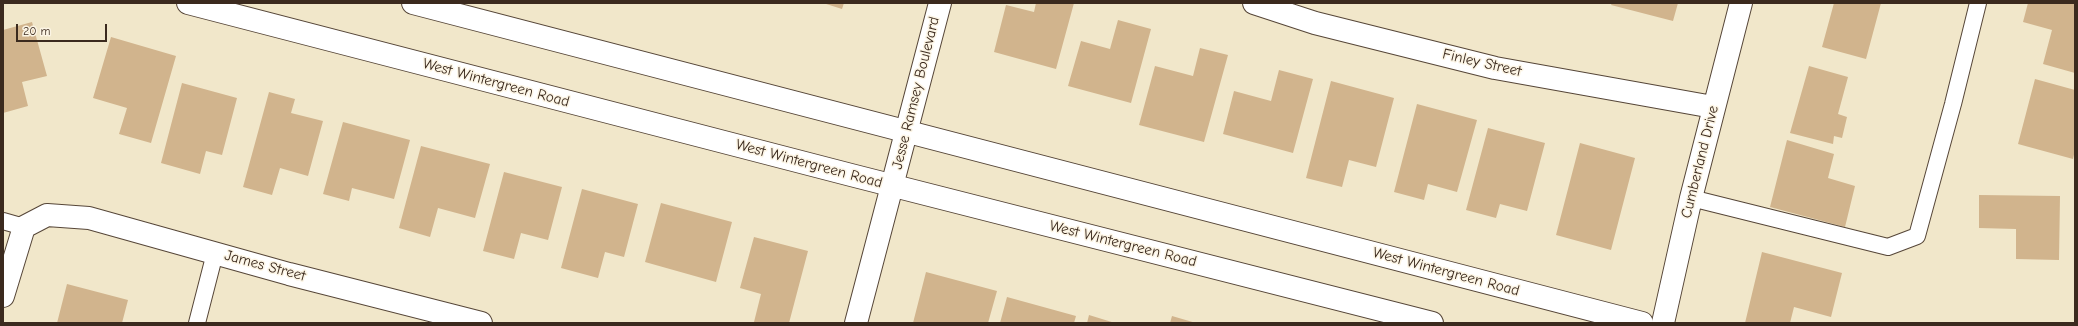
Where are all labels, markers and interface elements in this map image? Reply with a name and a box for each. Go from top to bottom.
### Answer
street label: Jesse Ramsey Boulevard [888,15,944,171]
scale bar [18,16,109,42]
text: 20 m [23,24,51,38]
street label: Finley Street [1441,45,1523,81]
street label: West Wintergreen Road [421,55,571,111]
street label: Cumberland Drive [1677,104,1723,220]
street label: West Wintergreen Road [734,136,884,192]
street label: West Wintergreen Road [1048,217,1198,271]
street label: West Wintergreen Road [1371,244,1521,300]
street label: James Street [222,247,308,285]

